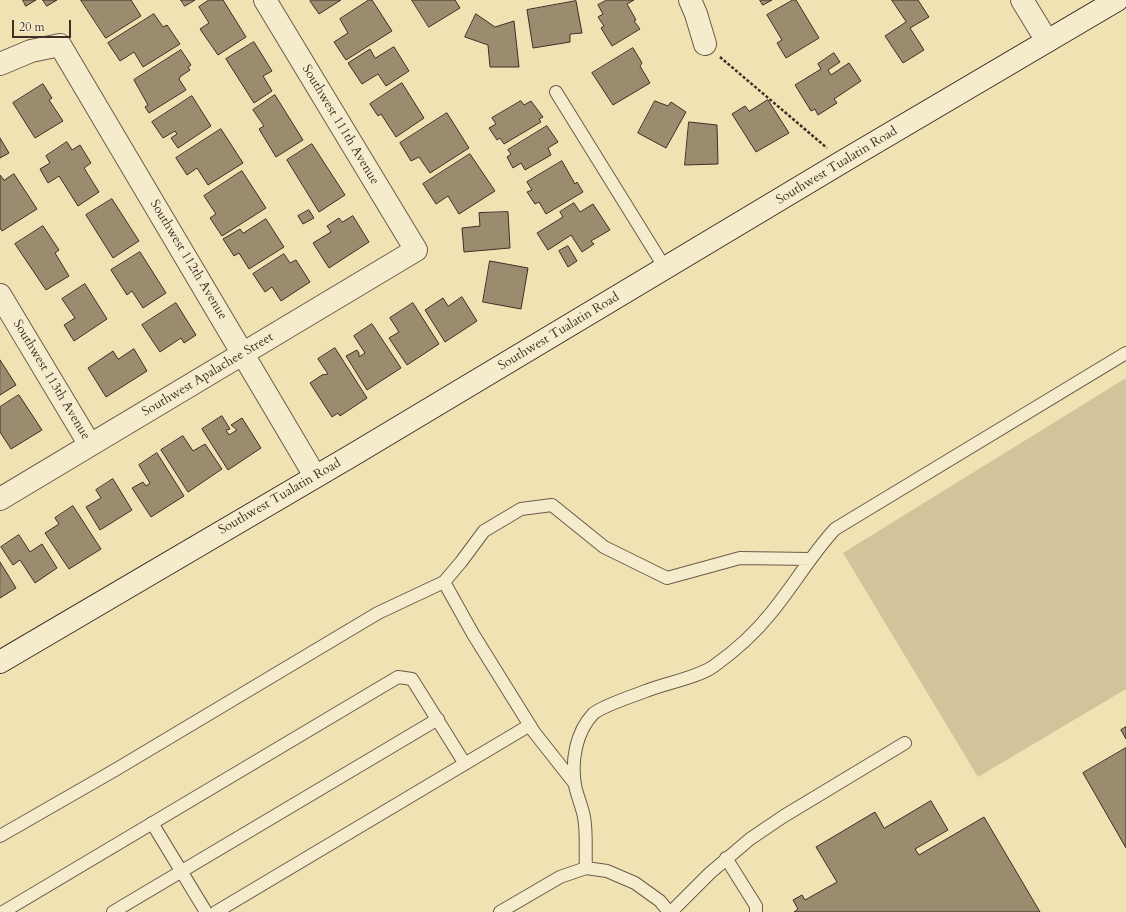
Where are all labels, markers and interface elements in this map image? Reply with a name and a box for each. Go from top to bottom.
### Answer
scale bar [14,12,73,38]
text: 20 m [19,19,45,35]
street label: Southwest 111th Avenue [298,62,382,188]
street label: Southwest Tualatin Road [774,124,900,208]
street label: Southwest 112th Avenue [146,197,230,323]
street label: Southwest Tualatin Road [496,290,622,374]
street label: Southwest 113th Avenue [9,317,93,443]
street label: Southwest Apalachee Street [139,330,277,420]
street label: Southwest Tualatin Road [216,456,344,538]

